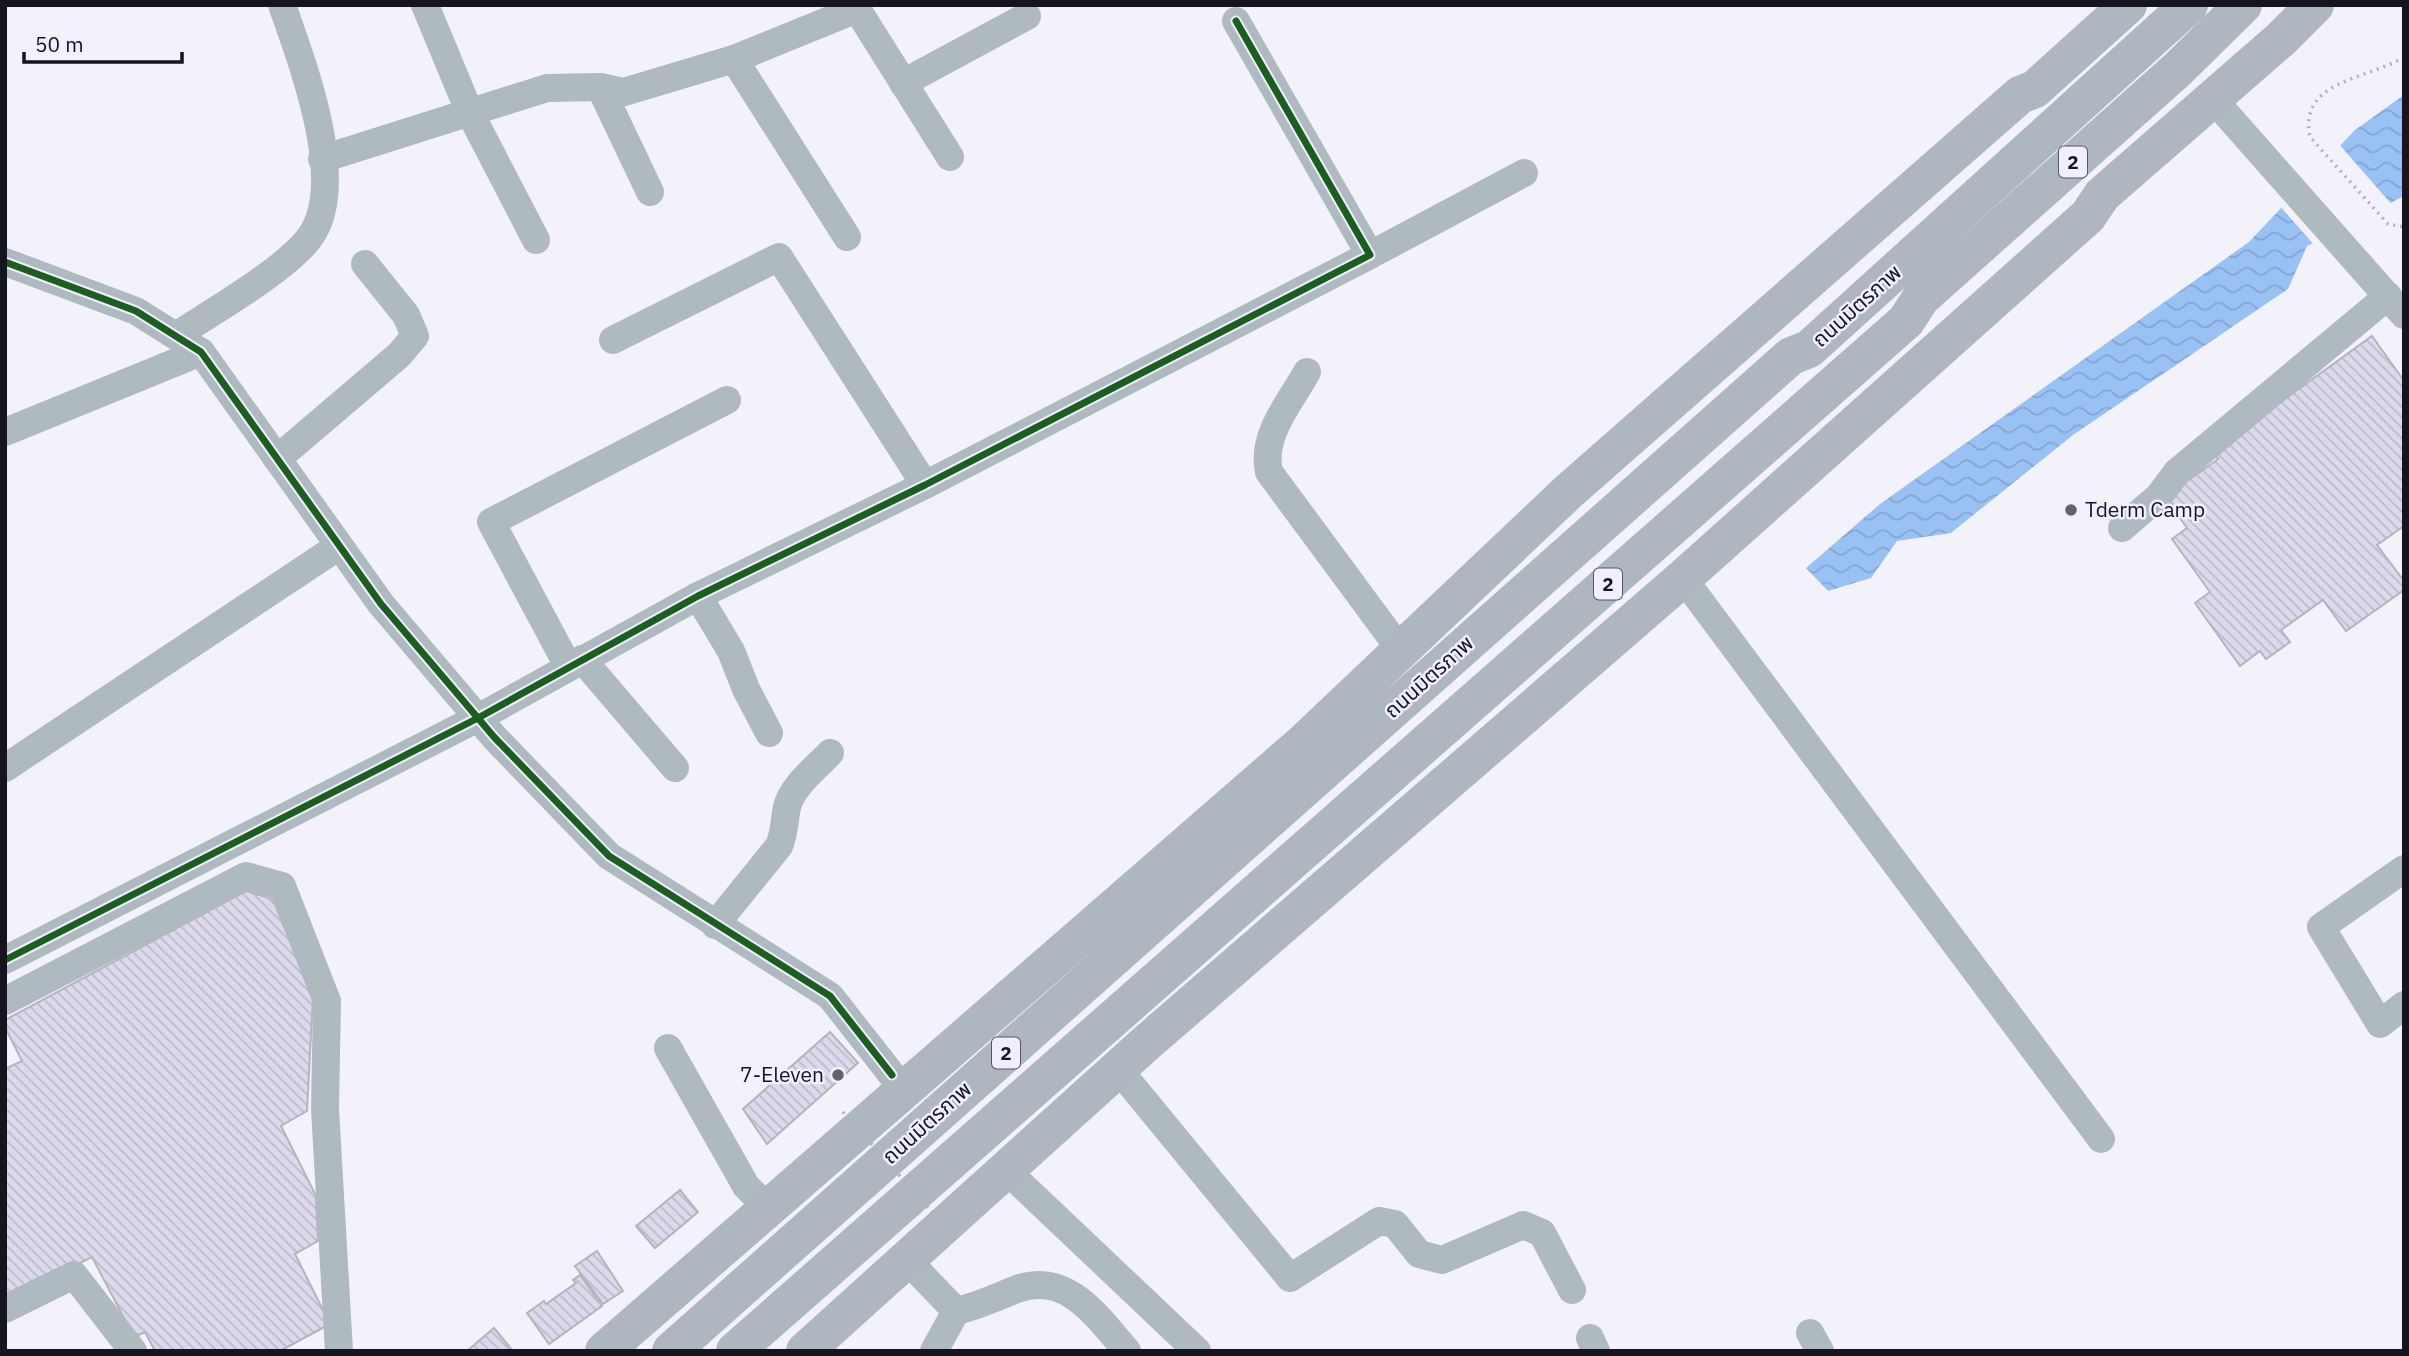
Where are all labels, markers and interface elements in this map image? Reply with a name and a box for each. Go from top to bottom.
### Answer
scale bar [24,21,182,65]
text: 50 m [35,30,84,58]
road number: 2 [2059,146,2087,178]
street label: ถนนมิตรภาพ [1806,258,1907,353]
place label: Tderm Camp [2085,495,2205,523]
marker: Tderm Camp [2063,502,2079,518]
road number: 2 [1594,568,1622,600]
street label: ถนนมิตรภาพ [1378,629,1479,724]
road number: 2 [992,1037,1020,1068]
place label: 7-Eleven [740,1060,824,1088]
marker: 7-Eleven [830,1067,846,1083]
street label: ถนนมิตรภาพ [876,1075,977,1170]

